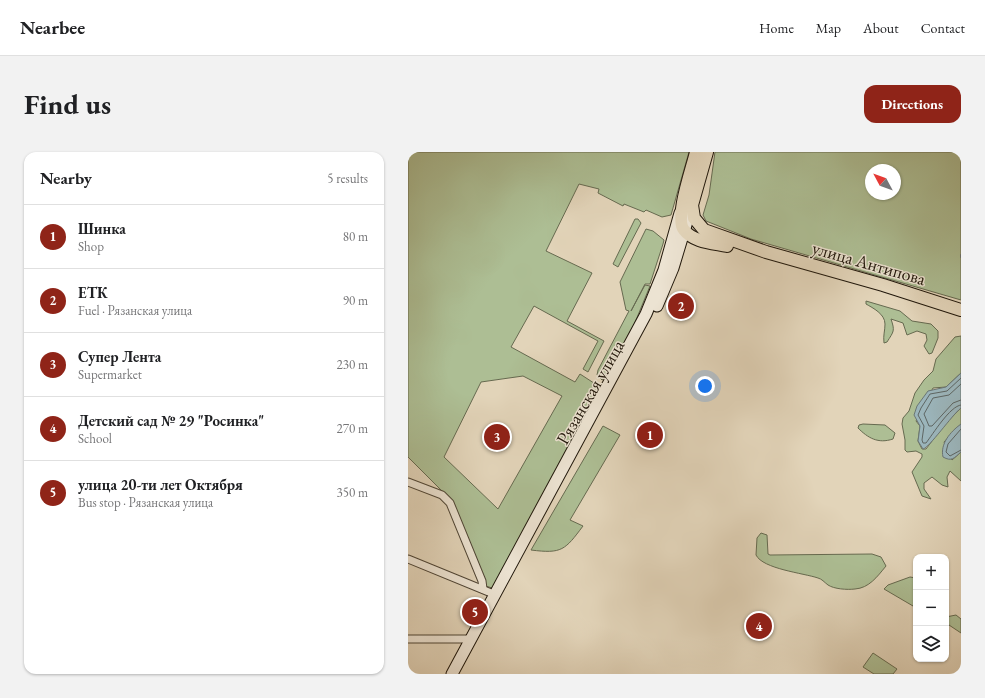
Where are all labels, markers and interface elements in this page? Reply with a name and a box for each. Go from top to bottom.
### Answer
text: Nearbee [20,15,85,40]
text: Home [759,19,794,37]
text: Map [816,19,841,37]
text: About [863,19,899,37]
text: Contact [921,19,965,37]
button: Directions [864,85,961,123]
text: Find us [24,86,111,122]
north arrow [865,164,901,200]
text: Nearby [40,167,92,189]
text: 5 results [327,170,368,187]
text: Шинка [78,219,126,238]
text: 1 [50,228,56,245]
text: 80 m [343,228,368,245]
street label: улица Антипова [810,236,929,290]
text: Shop [78,238,104,255]
text: ЕТК [78,283,108,302]
pin: 2 [668,291,694,321]
text: 2 [50,292,56,309]
text: 90 m [343,292,368,309]
text: Fuel · Рязанская улица [78,302,192,319]
street label: Рязанская улица [551,335,630,449]
text: Супер Лента [78,347,161,366]
text: 3 [50,356,56,373]
text: 230 m [337,356,368,373]
text: Supermarket [78,366,142,383]
your location [695,376,715,396]
text: Детский сад № 29 "Росинка" [78,411,264,430]
text: 4 [50,420,56,437]
text: 270 m [337,420,368,437]
pin: 1 [637,420,663,450]
pin: 3 [484,422,510,452]
text: School [78,430,112,447]
text: улица 20-ти лет Октября [78,475,243,494]
text: 5 [50,484,56,501]
text: 350 m [337,484,368,501]
text: Bus stop · Рязанская улица [78,494,213,511]
map controls [913,554,949,662]
button: + [913,554,949,590]
button: − [913,590,949,626]
pin: 5 [462,597,488,627]
pin: 4 [746,611,772,641]
button: layers [913,626,949,662]

